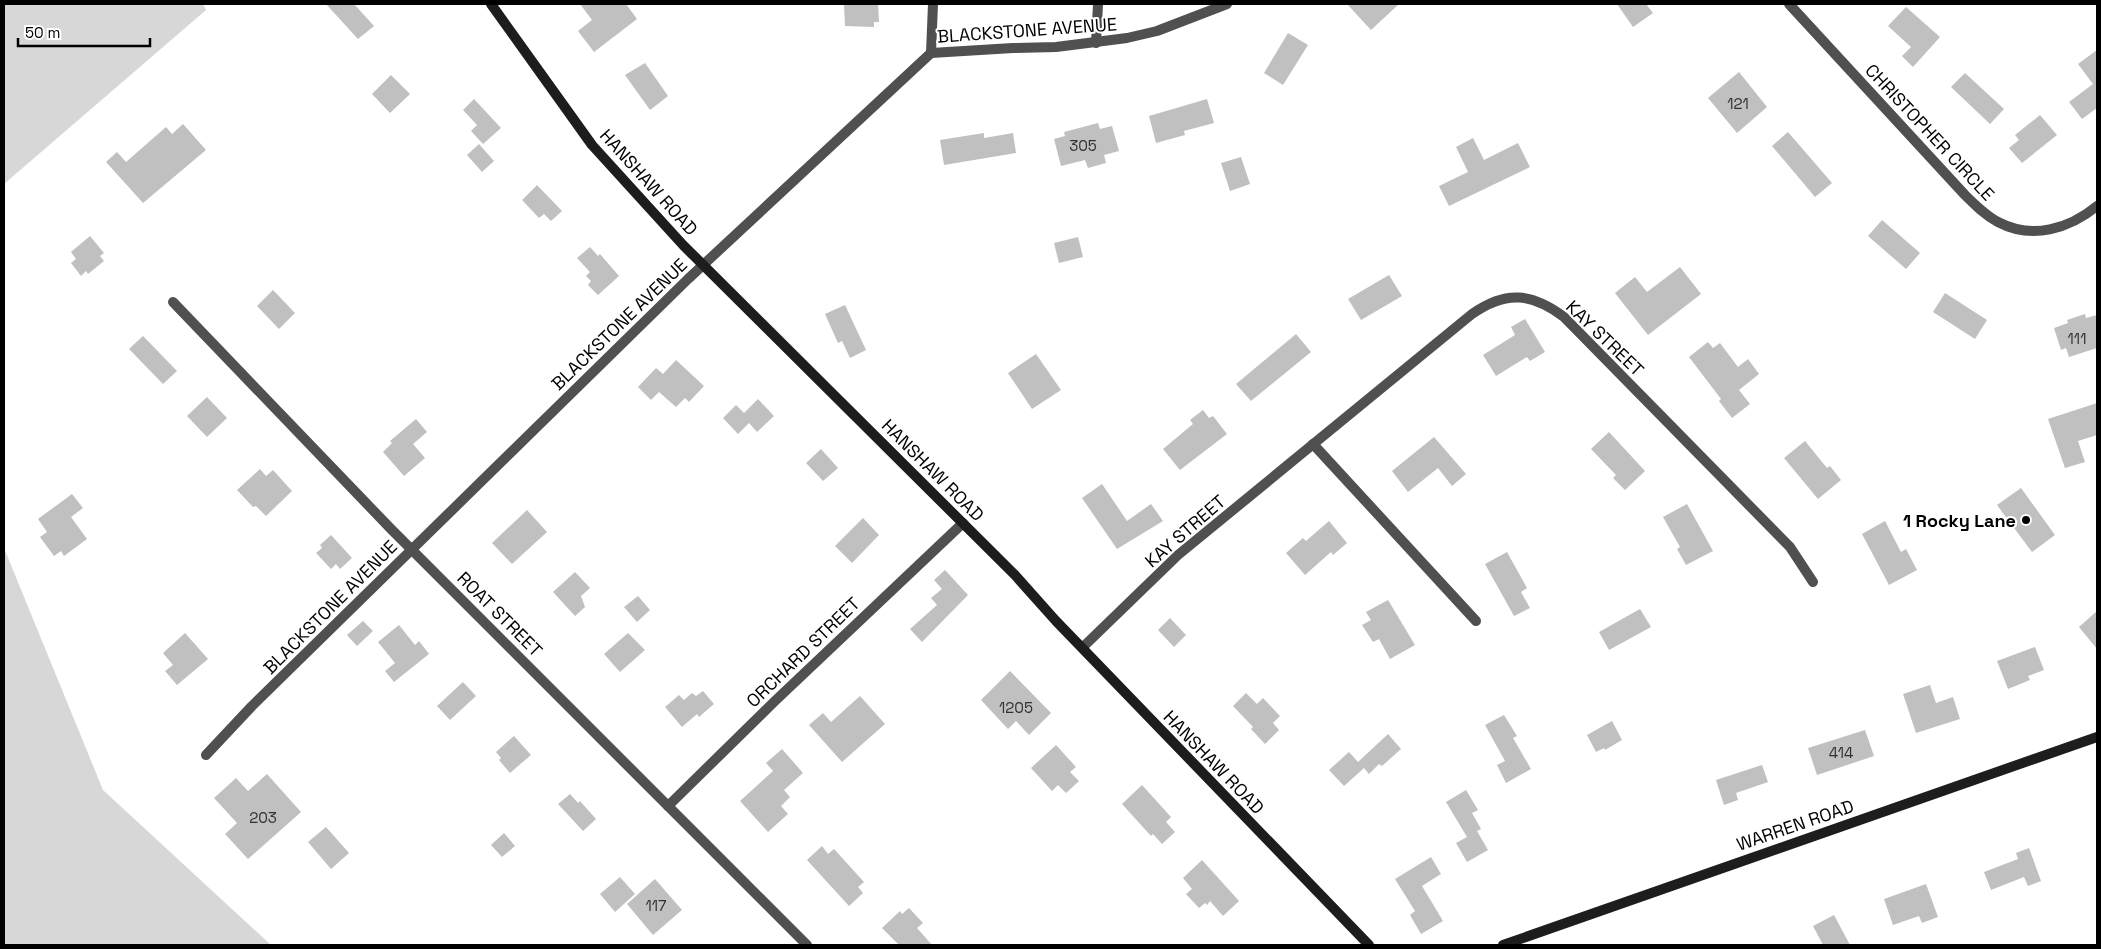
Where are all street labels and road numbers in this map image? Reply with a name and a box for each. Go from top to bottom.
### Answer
street label: BLACKSTONE AVENUE [936,12,1118,48]
street label: CHRISTOPHER CIRCLE [1860,59,2000,205]
street label: HANSHAW ROAD [595,124,703,240]
street label: BLACKSTONE AVENUE [546,253,692,395]
street label: KAY STREET [1561,295,1649,381]
street label: HANSHAW ROAD [877,414,989,526]
street label: KAY STREET [1140,489,1230,572]
street label: BLACKSTONE AVENUE [258,535,402,679]
street label: ROAT STREET [453,567,548,662]
street label: ORCHARD STREET [741,592,865,712]
street label: HANSHAW ROAD [1159,705,1269,819]
street label: WARREN ROAD [1733,794,1857,856]

